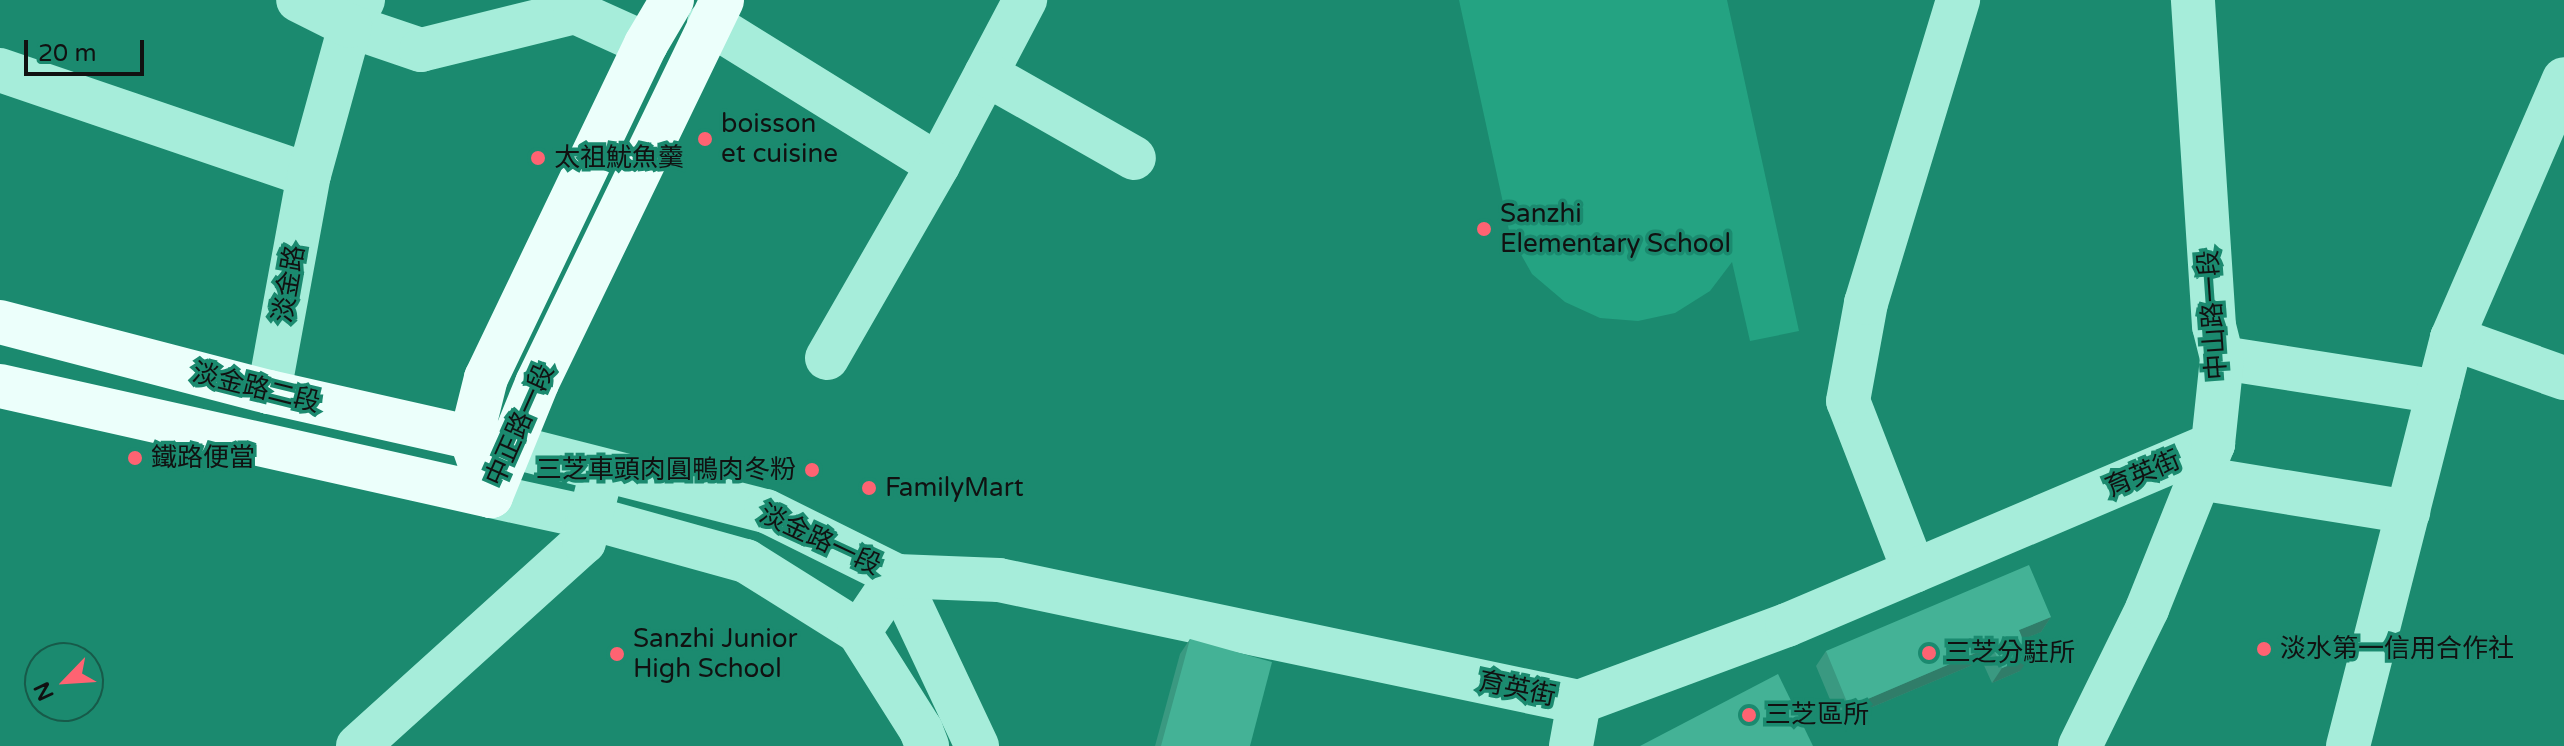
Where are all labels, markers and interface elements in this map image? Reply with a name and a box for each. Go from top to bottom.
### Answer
scale bar [28,24,148,74]
text: 20 m [38,39,96,68]
place label: boisson et cuisine [721,108,838,170]
marker: boisson et cuisine [696,130,714,148]
place label: 太祖魷魚羹 [554,142,684,174]
marker: 太祖魷魚羹 [529,149,547,167]
place label: Sanzhi Elementary School [1500,198,1731,260]
marker: Sanzhi Elementary School [1475,220,1493,238]
street label: 淡金路 [267,243,311,325]
street label: 中山路一段 [2193,249,2233,381]
street label: 淡金路二段 [189,357,323,419]
street label: 中正路一段 [479,359,561,491]
place label: 鐵路便當 [151,442,255,474]
street label: 育英街 [2101,444,2185,504]
marker: 鐵路便當 [126,449,144,467]
place label: 三芝車頭肉圓鴨肉冬粉 [536,454,796,486]
marker: 三芝車頭肉圓鴨肉冬粉 [803,461,821,479]
place label: FamilyMart [885,472,1024,504]
marker: FamilyMart [860,479,878,497]
street label: 淡金路一段 [754,498,886,582]
place label: Sanzhi Junior High School [633,623,798,684]
place label: 淡水第一信用合作社 [2280,633,2514,665]
place label: 三芝分駐所 [1945,637,2075,669]
marker: 淡水第一信用合作社 [2255,640,2273,658]
north arrow [24,642,104,722]
marker: 三芝分駐所 [1920,644,1938,662]
marker: Sanzhi Junior High School [608,645,626,663]
street label: 育英街 [1476,666,1558,712]
text: N [29,678,60,705]
place label: 三芝區所 [1765,699,1869,731]
marker: 三芝區所 [1740,706,1758,724]

